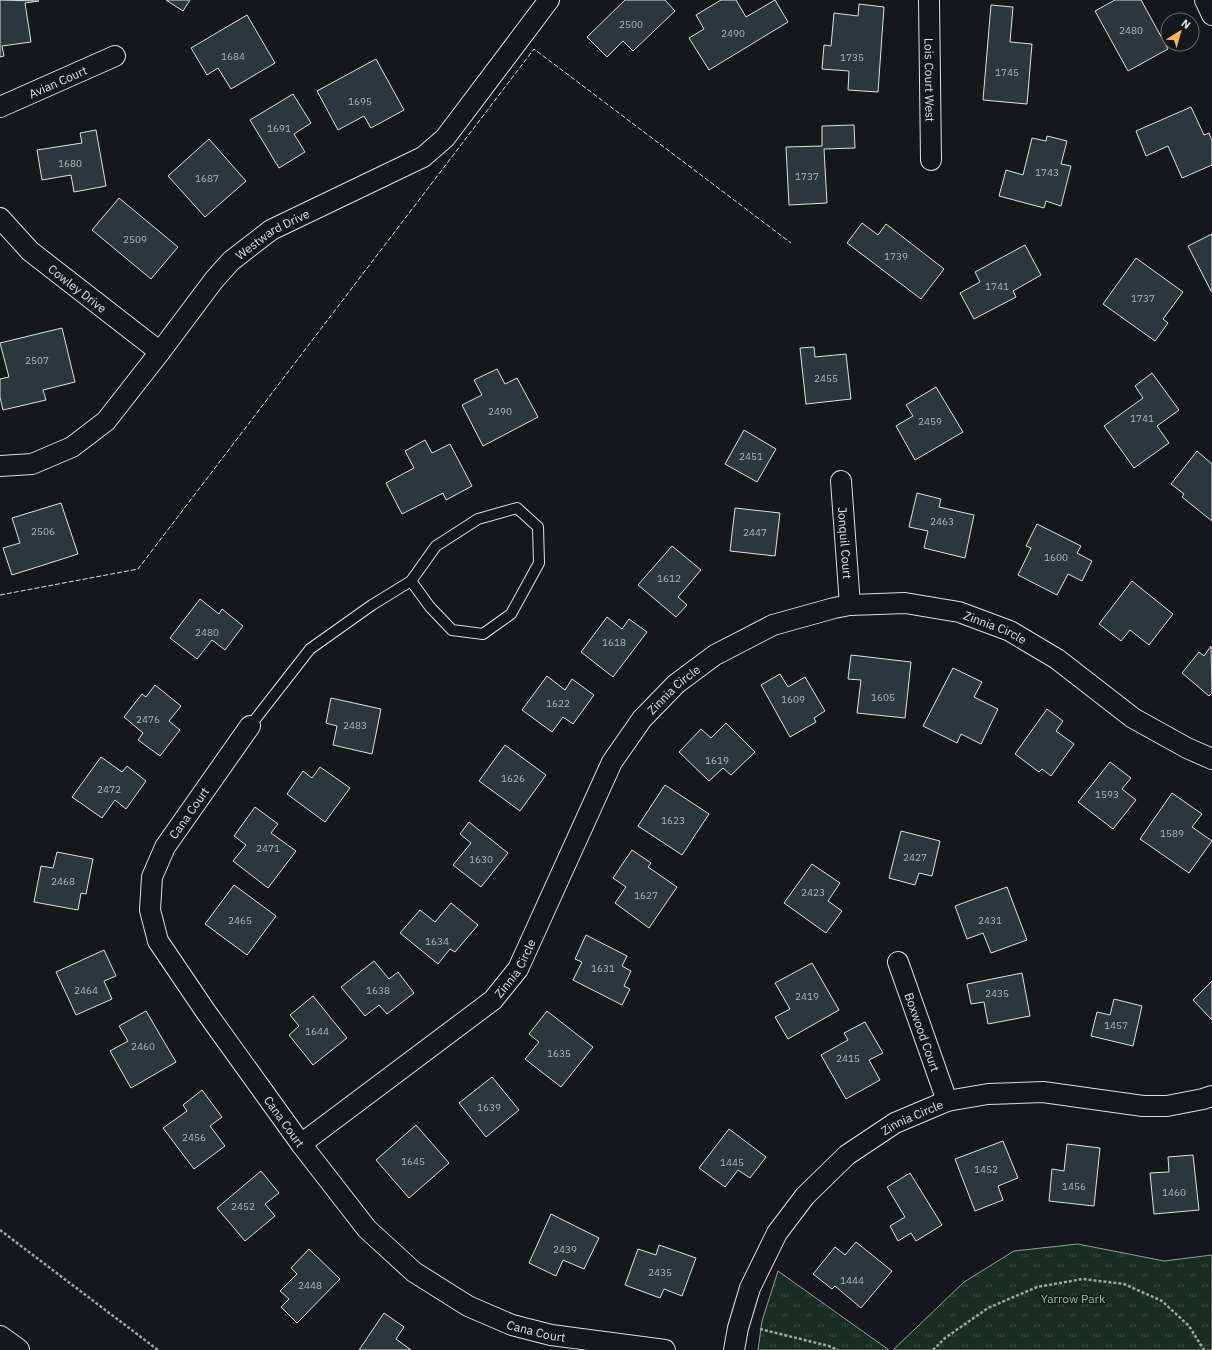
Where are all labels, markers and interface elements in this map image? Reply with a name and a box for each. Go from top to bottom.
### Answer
north arrow [1160,12,1200,52]
text: N [1179,16,1193,32]
house number: 2500 [619,18,643,31]
house number: 2480 [1119,24,1143,37]
house number: 2490 [721,27,745,40]
street label: Lois Court West [922,38,938,122]
house number: 1684 [221,50,245,63]
house number: 1735 [840,51,864,64]
street label: Avian Court [26,62,89,101]
house number: 1745 [995,66,1019,79]
house number: 1695 [348,95,372,108]
house number: 1691 [267,122,291,135]
house number: 1680 [58,157,82,170]
house number: 1743 [1035,166,1059,179]
house number: 1737 [795,170,819,183]
house number: 1687 [195,172,219,185]
street label: Westward Drive [232,205,312,263]
house number: 2509 [123,233,147,246]
house number: 1739 [884,250,908,263]
street label: Cowley Drive [46,261,110,316]
house number: 1741 [985,280,1009,293]
house number: 1737 [1131,292,1155,305]
house number: 2507 [25,354,49,367]
house number: 2455 [814,372,838,385]
house number: 2490 [488,405,512,418]
house number: 1741 [1130,412,1154,425]
house number: 2459 [918,415,942,428]
house number: 2451 [739,450,763,463]
street label: Jonquil Court [835,506,856,579]
house number: 2463 [930,515,954,528]
house number: 2506 [31,525,55,538]
house number: 2447 [743,526,767,539]
house number: 1600 [1044,551,1068,564]
house number: 1612 [657,572,681,585]
street label: Zinnia Circle [962,607,1030,647]
house number: 2480 [195,626,219,639]
house number: 1618 [602,636,626,649]
street label: Zinnia Circle [644,661,703,717]
house number: 1605 [871,691,895,704]
house number: 1609 [781,693,805,706]
house number: 1622 [546,697,570,710]
house number: 2476 [136,713,160,726]
house number: 2483 [343,719,367,732]
house number: 1619 [705,754,729,767]
house number: 1626 [501,772,525,785]
house number: 2472 [97,783,121,796]
street label: Cana Court [166,784,212,842]
house number: 1593 [1095,788,1119,801]
house number: 1623 [661,814,685,827]
house number: 1589 [1160,827,1184,840]
house number: 2471 [256,842,280,855]
house number: 2427 [903,851,927,864]
house number: 1630 [469,853,493,866]
house number: 2468 [51,875,75,888]
house number: 2423 [801,886,825,899]
house number: 1627 [634,889,658,902]
house number: 2465 [228,914,252,927]
house number: 2431 [978,914,1002,927]
house number: 1634 [425,935,449,948]
street label: Zinnia Circle [491,936,538,1000]
house number: 1631 [591,962,615,975]
house number: 2464 [74,984,98,997]
house number: 1638 [366,984,390,997]
house number: 2435 [985,987,1009,1000]
house number: 2419 [795,990,819,1003]
street label: Boxwood Court [902,990,943,1073]
house number: 1457 [1104,1019,1128,1032]
house number: 1644 [305,1025,329,1038]
house number: 2460 [131,1040,155,1053]
house number: 1635 [547,1047,571,1060]
house number: 2415 [836,1052,860,1065]
street label: Cana Court [261,1093,308,1150]
street label: Zinnia Circle [878,1096,945,1138]
house number: 1639 [477,1101,501,1114]
house number: 2456 [182,1131,206,1144]
house number: 1645 [401,1155,425,1168]
house number: 1445 [720,1156,744,1169]
house number: 1452 [974,1163,998,1176]
house number: 1456 [1062,1180,1086,1193]
house number: 1460 [1162,1186,1186,1199]
house number: 2452 [231,1200,255,1213]
house number: 2439 [553,1243,577,1256]
house number: 2435 [648,1266,672,1279]
house number: 1444 [840,1274,864,1287]
house number: 2448 [298,1279,322,1292]
park label: Yarrow Park [1041,1291,1106,1306]
street label: Cana Court [505,1316,566,1344]

